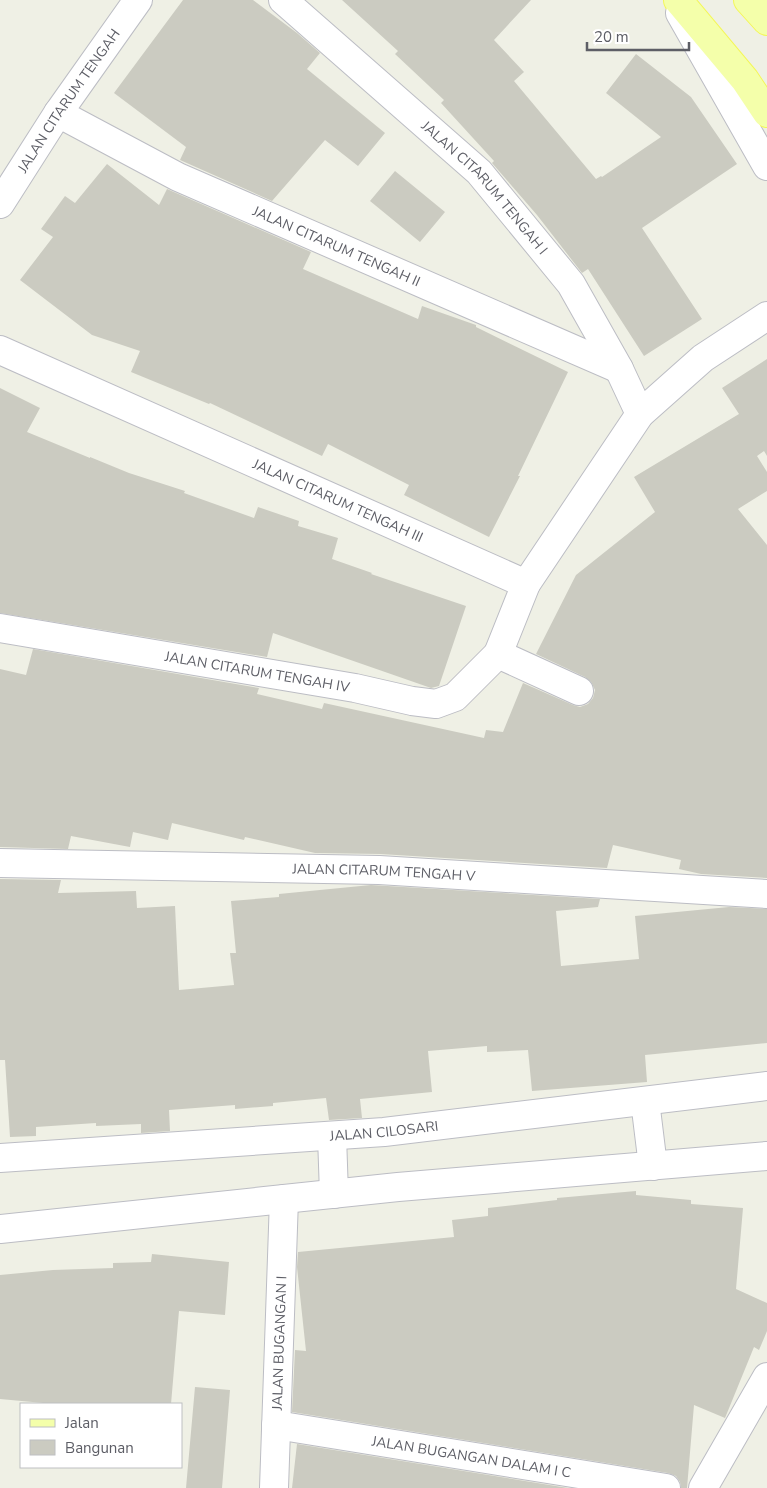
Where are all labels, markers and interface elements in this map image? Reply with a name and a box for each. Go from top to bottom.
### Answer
scale bar [587,20,690,52]
street label: JALAN CITARUM TENGAH [12,25,124,177]
text: 20 m [594,27,629,47]
street label: JALAN CITARUM TENGAH I [417,116,552,258]
street label: JALAN CITARUM TENGAH II [249,201,423,291]
street label: JALAN CITARUM TENGAH III [249,454,426,547]
street label: JALAN CITARUM TENGAH IV [163,646,351,696]
street label: JALAN CITARUM TENGAH V [291,859,476,885]
street label: JALAN CILOSARI [328,1116,439,1145]
street label: JALAN BUGANGAN I [267,1275,291,1412]
legend [20,1403,182,1468]
text: Jalan [64,1413,99,1433]
street label: JALAN BUGANGAN DALAM I C [370,1431,572,1482]
text: Bangunan [65,1438,134,1458]

